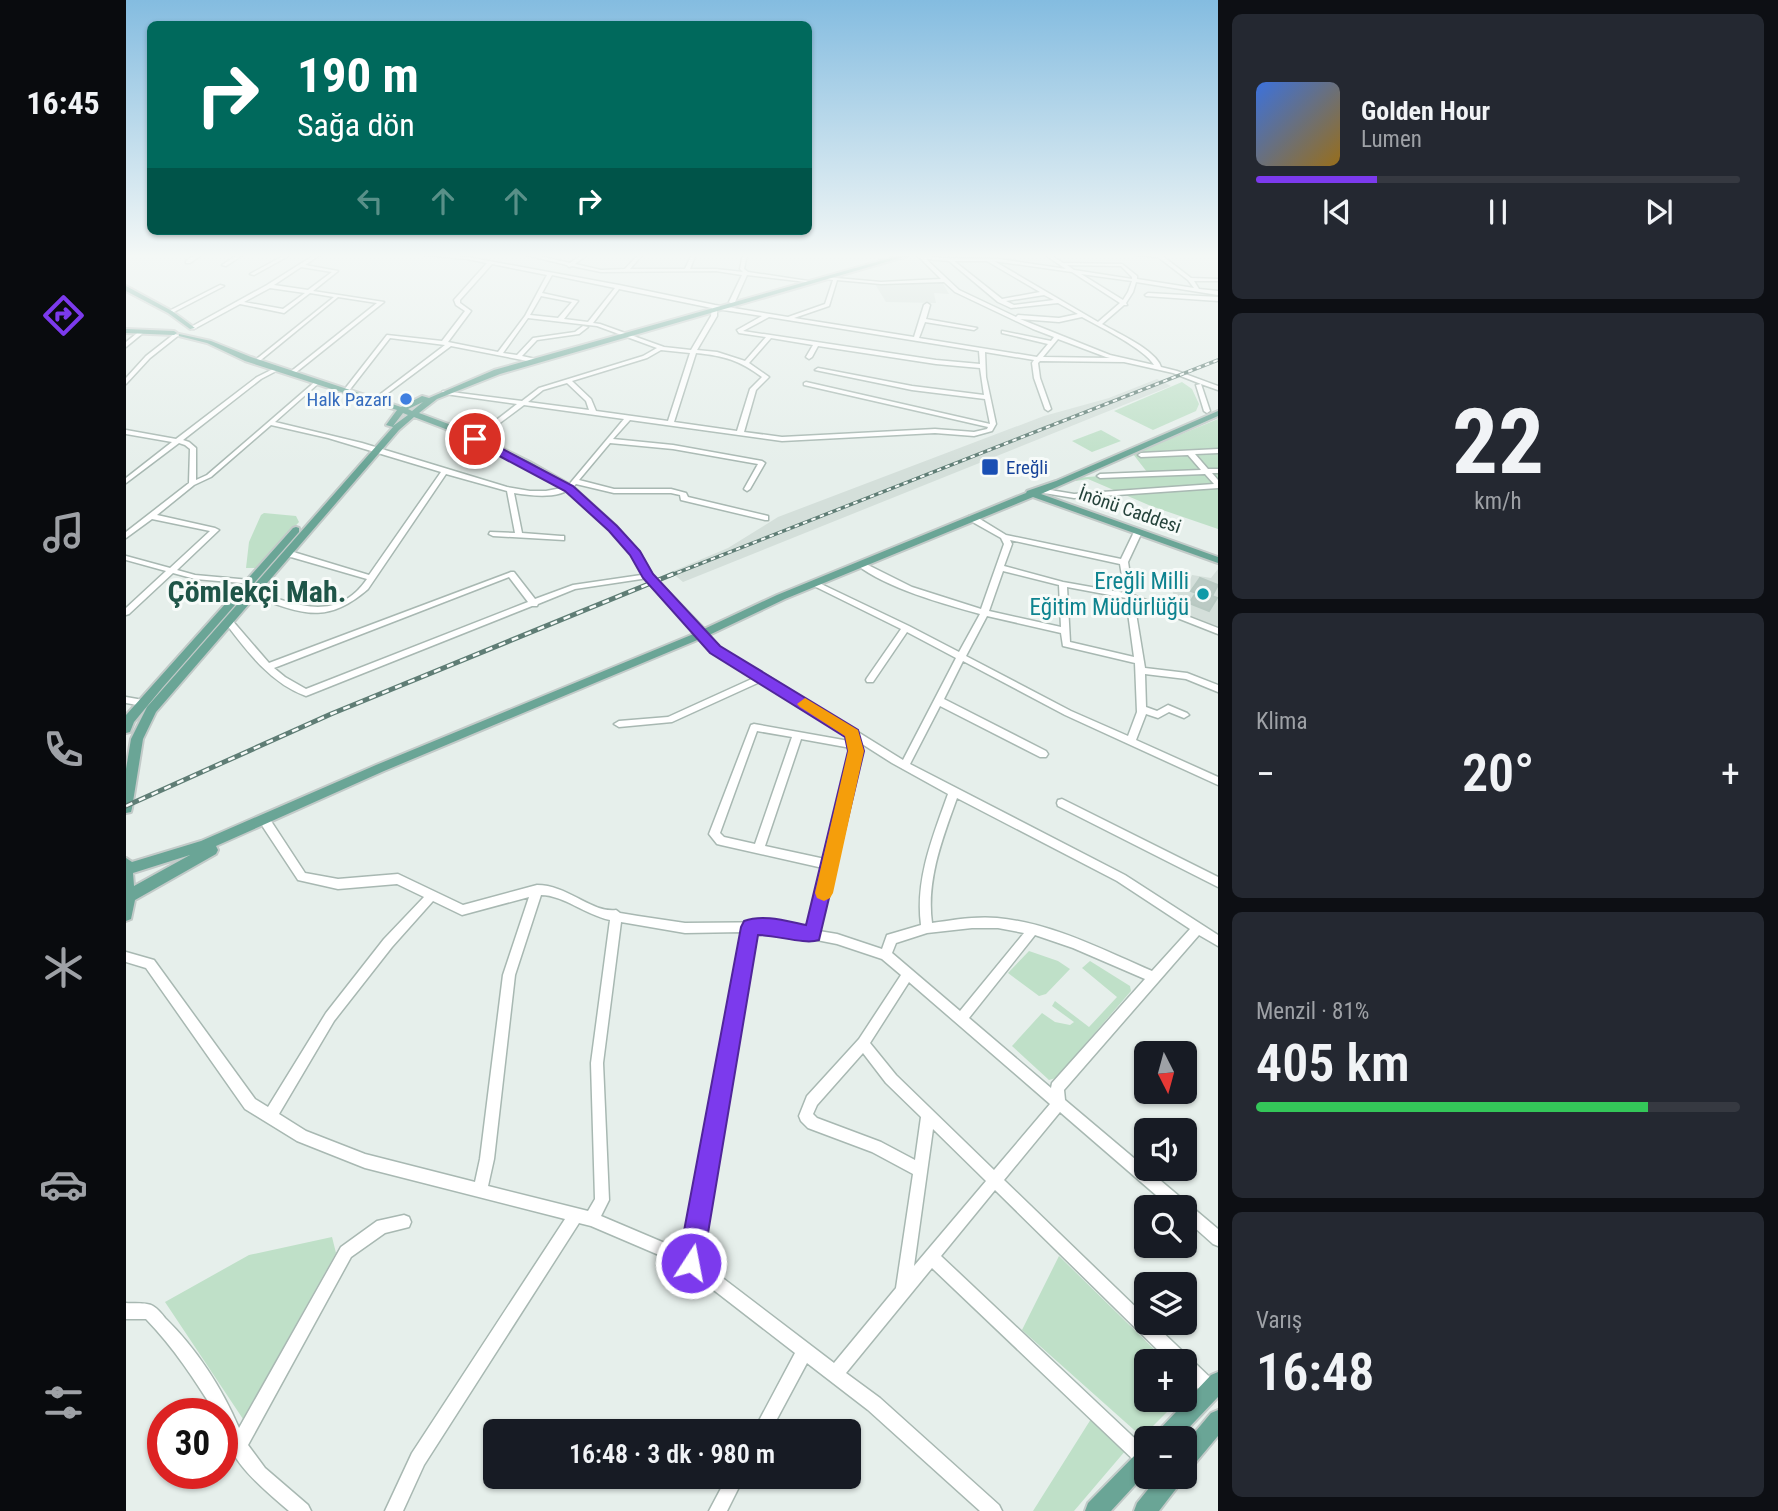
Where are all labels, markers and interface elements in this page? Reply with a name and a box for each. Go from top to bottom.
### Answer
text: 190 m [297,47,419,104]
icon: right [182,49,273,140]
text: 16:45 [26,84,100,122]
text: Golden Hour [1361,96,1490,126]
text: Sağa dön [297,106,415,144]
text: Lumen [1361,126,1422,153]
icon: left [351,182,389,220]
icon: ahead [424,182,462,220]
icon: ahead [497,182,535,220]
icon: right [570,182,608,220]
icon: previous [1318,193,1356,231]
icon: pause [1479,193,1517,231]
icon: next [1640,193,1678,231]
icon: directions [39,291,88,340]
place label: Halk Pazarı [307,388,392,411]
text: 22 [1452,389,1544,495]
marker: Halk Pazarı [398,391,414,407]
pin [445,409,505,469]
icon: arrive [456,420,494,458]
place label: Ereğli [1006,456,1048,479]
marker: Ereğli [980,457,1000,477]
street label: İnönü Caddesi [1076,482,1184,538]
text: km/h [1474,488,1522,515]
icon: music [39,508,88,557]
place label: Ereğli Milli Eğitim Müdürlüğü [1030,568,1189,621]
district label: Çömlekçi Mah. [168,574,346,609]
marker: Ereğli Milli Eğitim Müdürlüğü [1195,586,1211,602]
text: Klima [1256,708,1307,735]
icon: phone [39,725,88,774]
text: 20° [1462,743,1534,804]
text: − [1256,752,1275,796]
text: + [1721,752,1740,796]
icon: climate [39,943,88,992]
text: Menzil · 81% [1256,998,1369,1025]
text: 405 km [1256,1033,1410,1094]
north arrow [1134,1041,1197,1104]
map controls [1134,1041,1197,1489]
button: sound [1134,1118,1197,1181]
icon: car [39,1160,88,1209]
button: search [1134,1195,1197,1258]
position arrow [654,1226,728,1300]
button: layers [1134,1272,1197,1335]
text: Varış [1256,1307,1302,1334]
text: 16:48 [1256,1342,1374,1403]
button: + [1134,1349,1197,1412]
icon: filters [39,1378,88,1427]
speed limit sign: 30 [147,1398,238,1489]
button: − [1134,1426,1197,1489]
text: 16:48 · 3 dk · 980 m [569,1439,775,1469]

